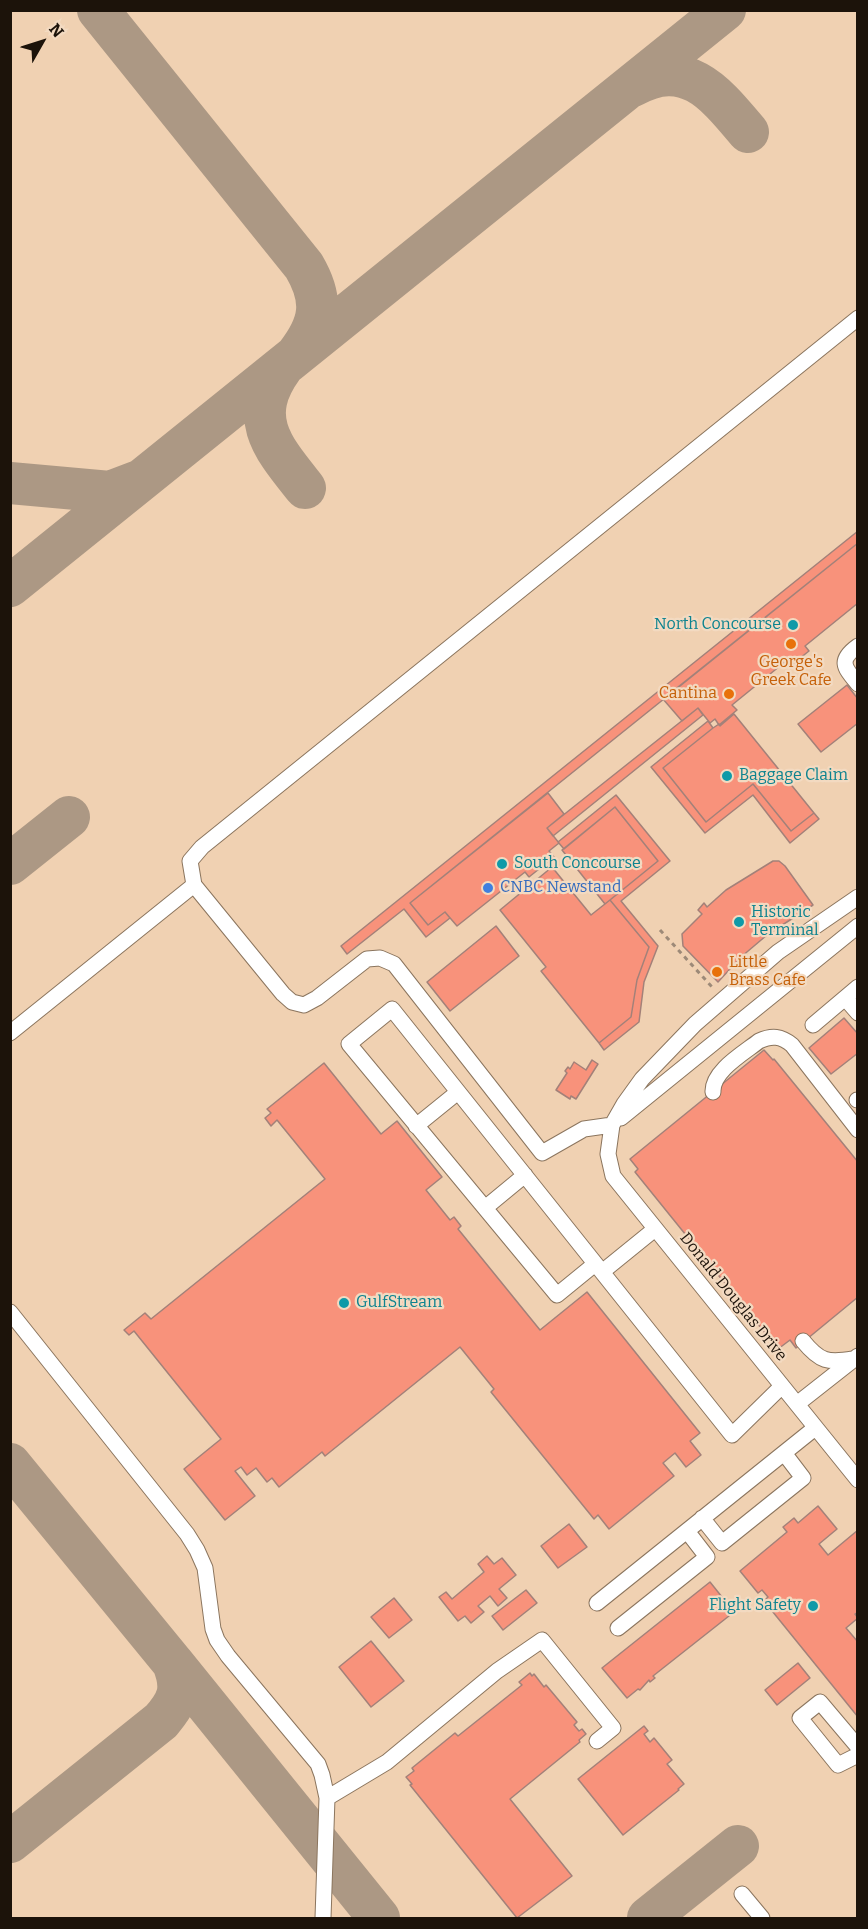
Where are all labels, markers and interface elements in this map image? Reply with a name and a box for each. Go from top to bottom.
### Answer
north arrow [12,12,72,72]
text: N [45,20,68,41]
place label: North Concourse [654,615,781,635]
marker: North Concourse [786,618,800,632]
marker: George's Greek Cafe [784,637,798,651]
place label: George's Greek Cafe [750,653,832,691]
place label: Cantina [659,684,717,704]
marker: Cantina [722,687,736,701]
place label: Baggage Claim [739,766,848,786]
marker: Baggage Claim [720,769,734,783]
place label: South Concourse [514,854,641,874]
marker: South Concourse [495,857,509,871]
place label: CNBC Newstand [500,878,621,898]
marker: CNBC Newstand [481,881,495,895]
place label: Historic Terminal [751,903,819,941]
marker: Historic Terminal [732,915,746,929]
place label: Little Brass Cafe [729,953,806,991]
marker: Little Brass Cafe [710,965,724,979]
street label: Donald Douglas Drive [675,1229,791,1365]
place label: GulfStream [356,1293,442,1313]
marker: GulfStream [337,1296,351,1310]
place label: Flight Safety [709,1596,801,1616]
marker: Flight Safety [806,1599,820,1613]

